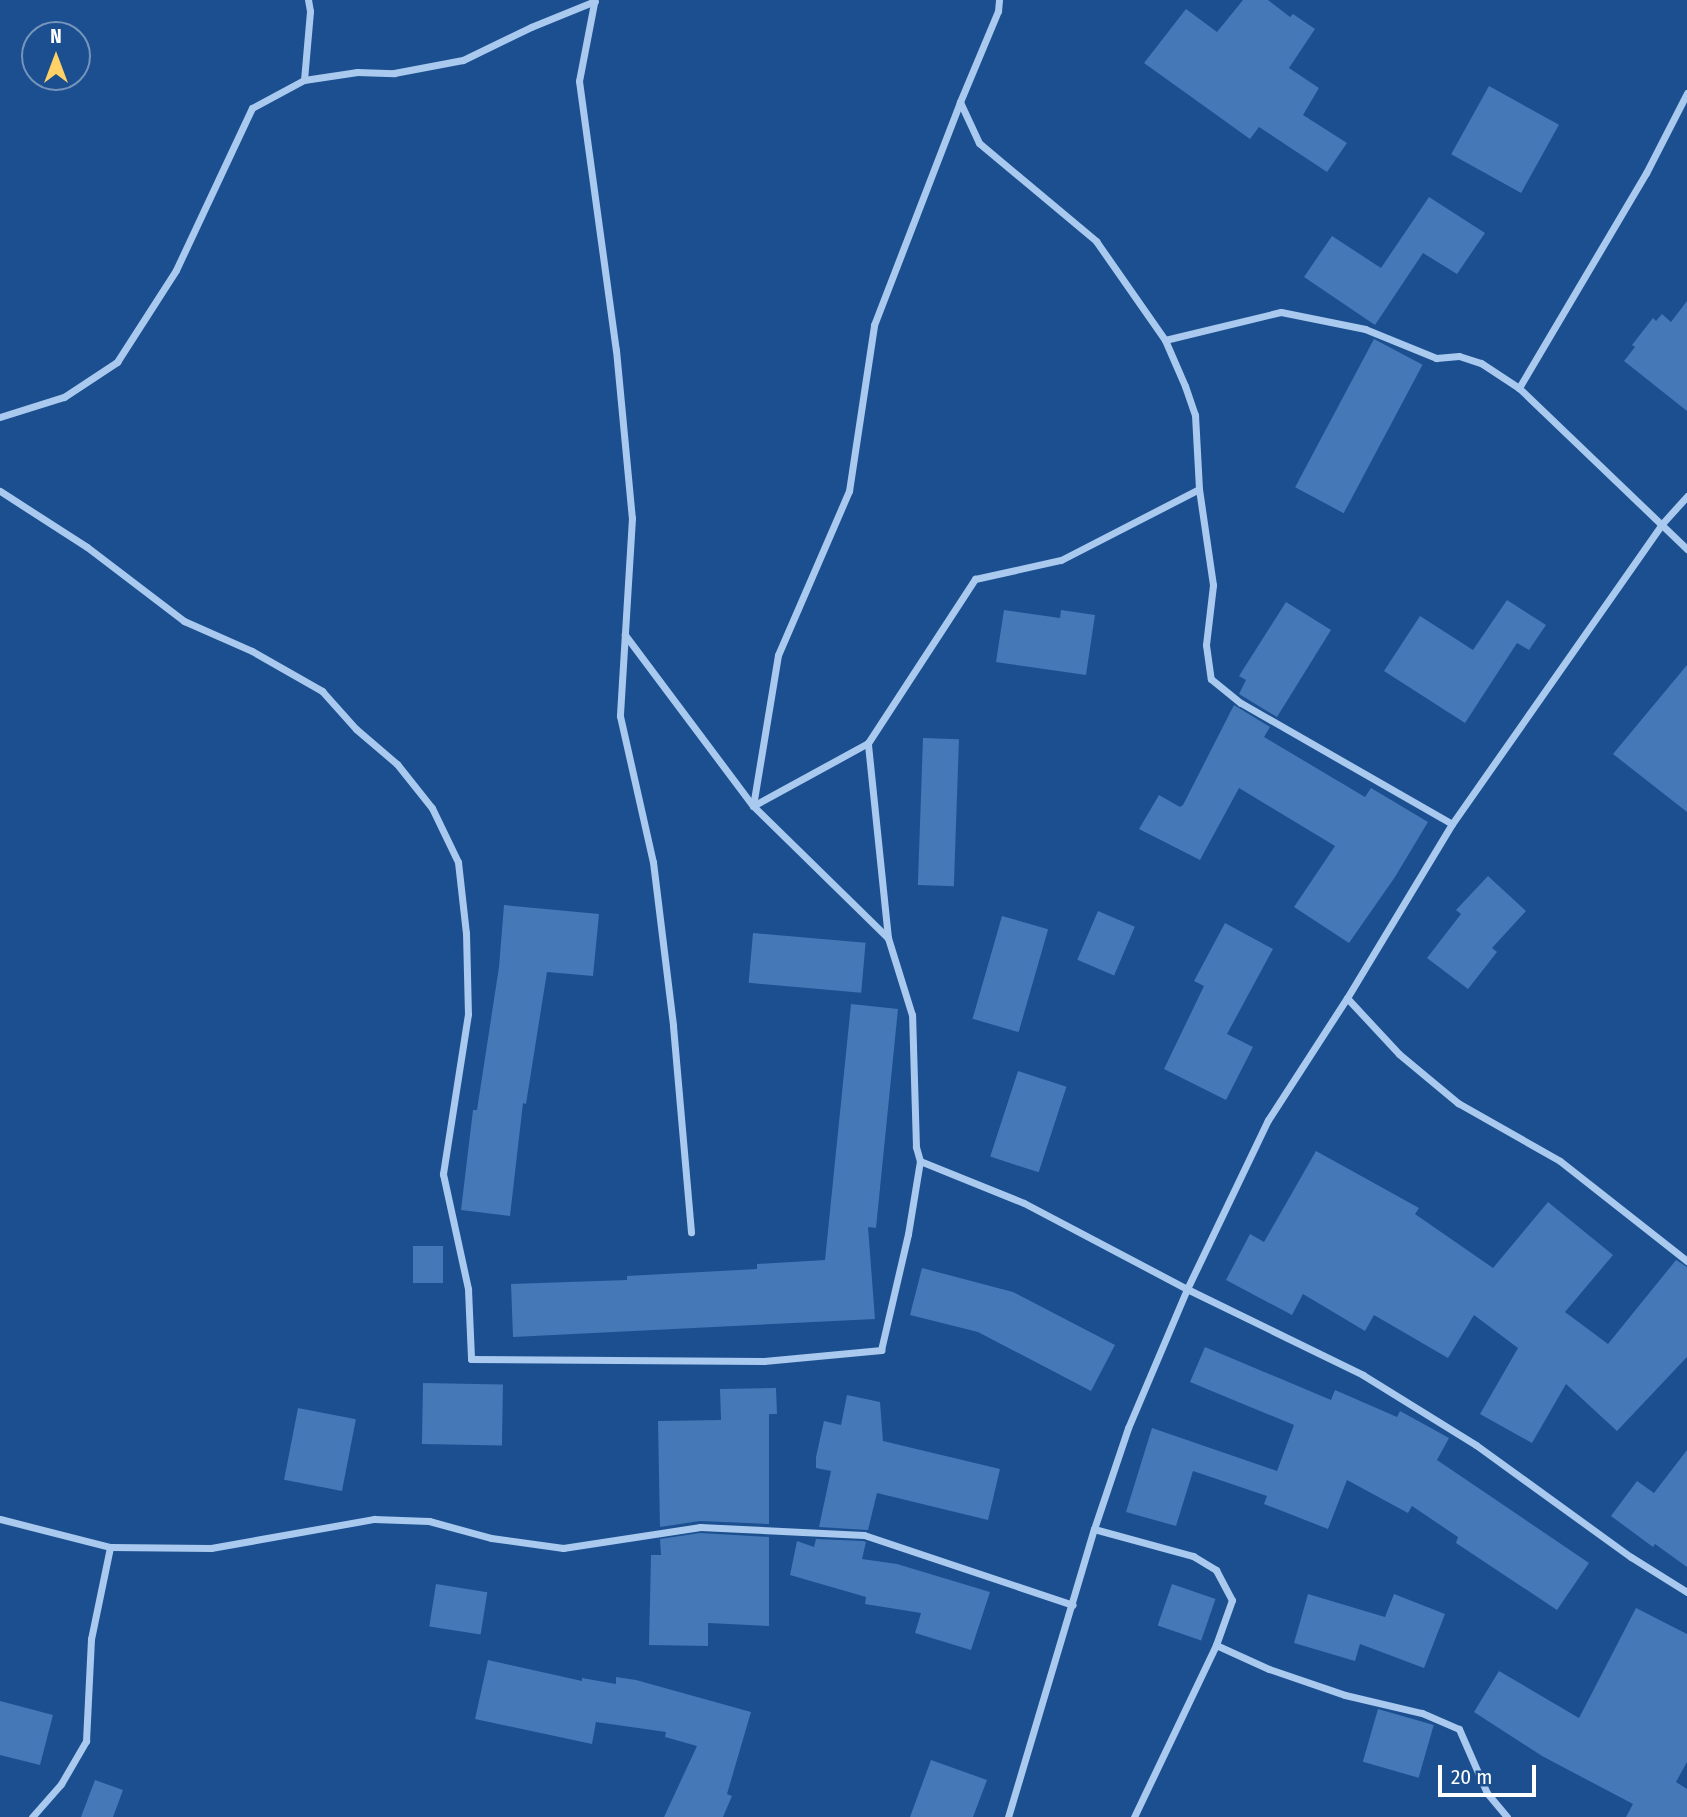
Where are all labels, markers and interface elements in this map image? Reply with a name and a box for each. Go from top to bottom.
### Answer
north arrow [21,21,91,91]
text: N [50,25,62,48]
scale bar [1442,1750,1540,1794]
text: 20 m [1451,1764,1492,1790]

